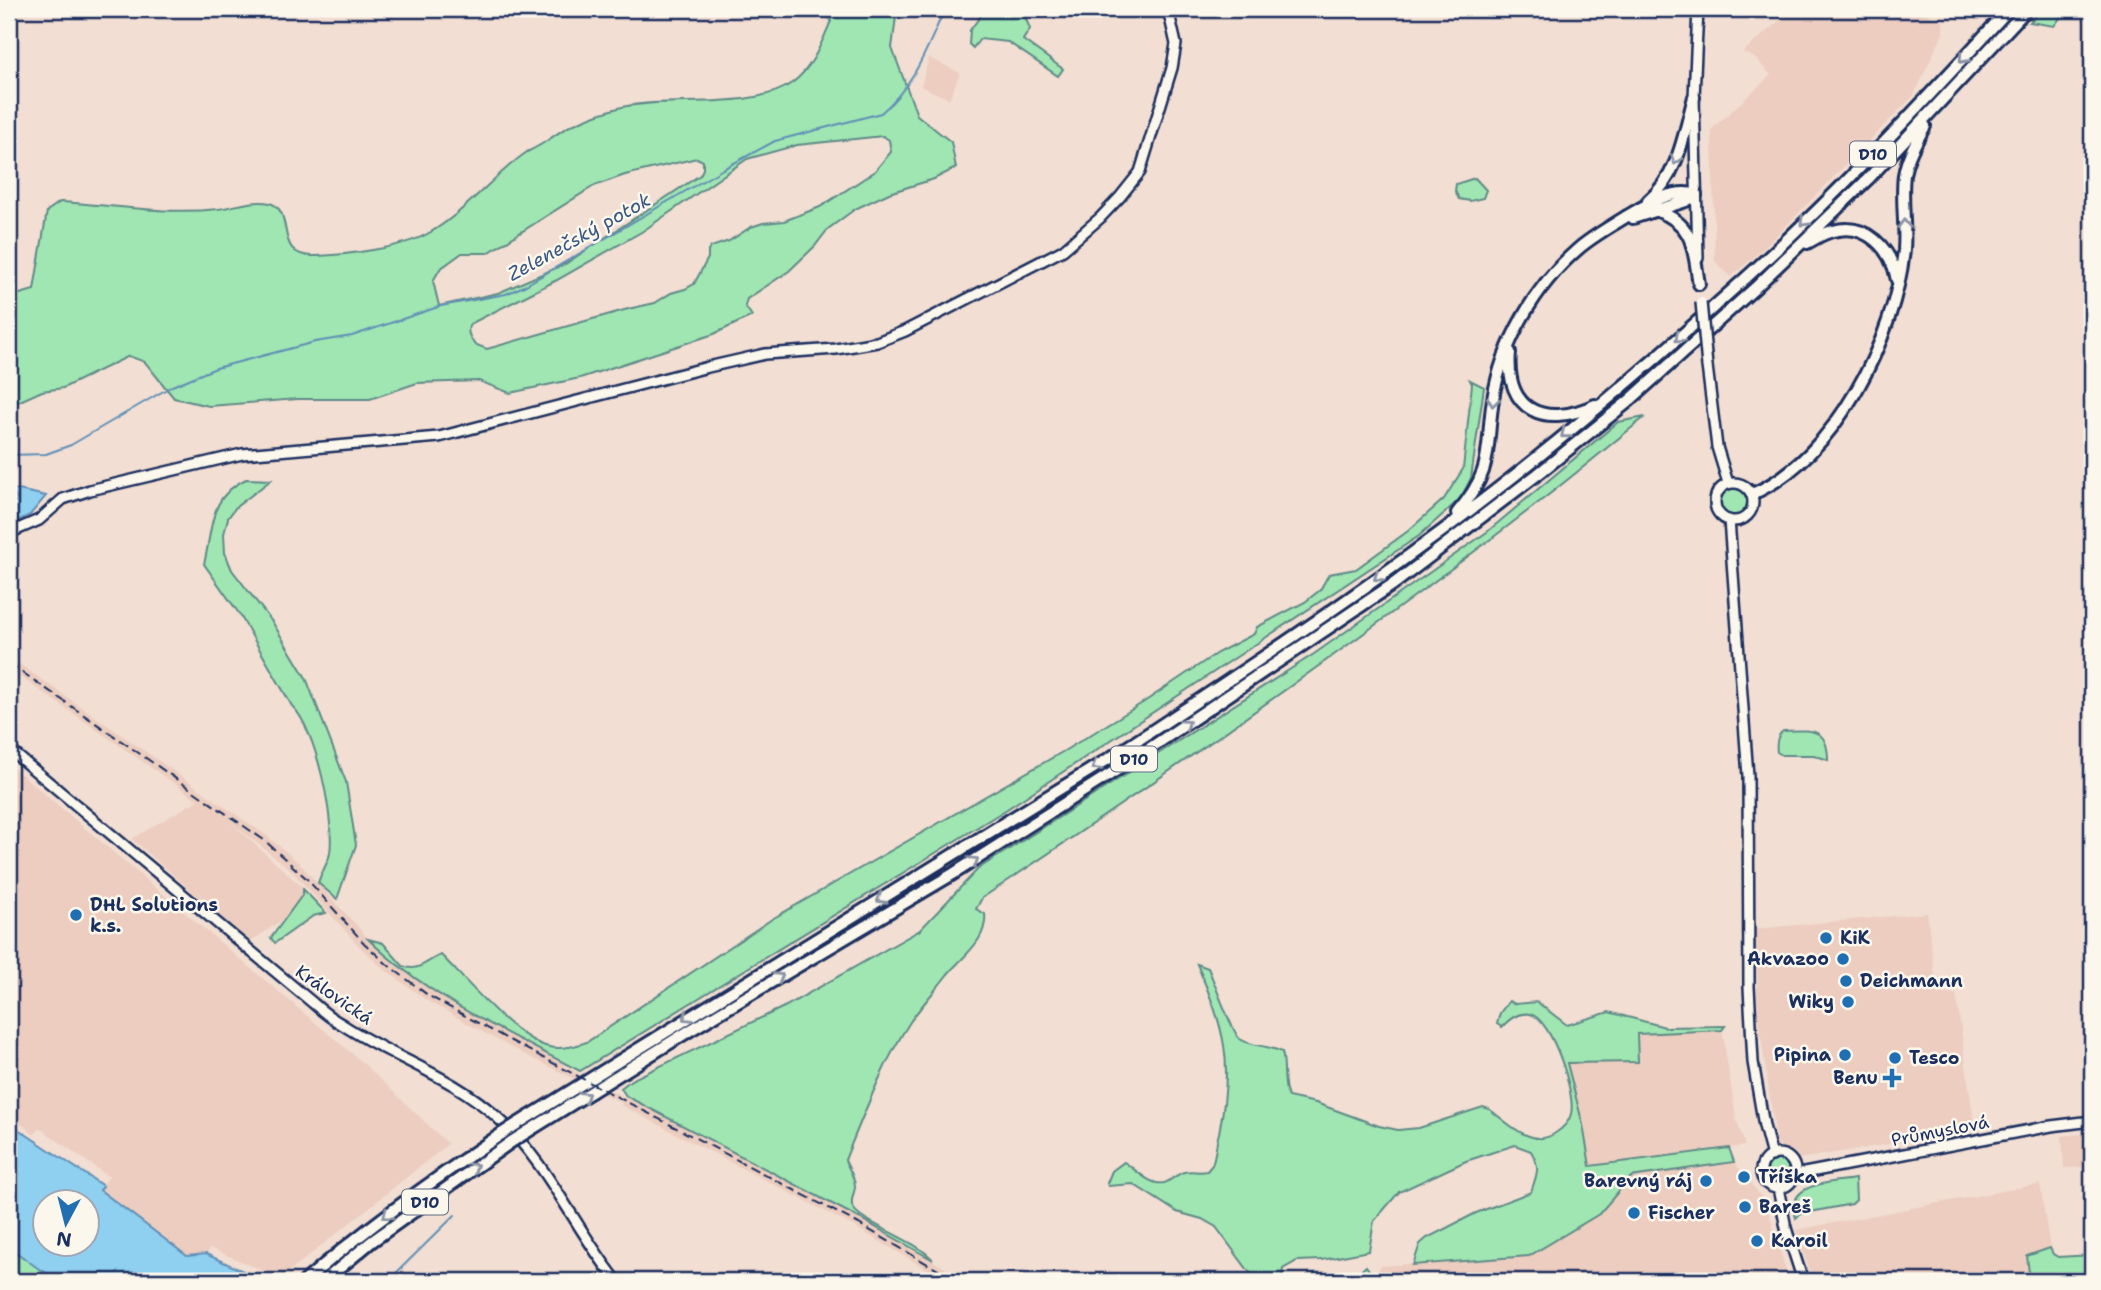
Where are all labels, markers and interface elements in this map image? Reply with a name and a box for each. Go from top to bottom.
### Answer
one-way arrow [1959,51,1971,64]
road number: D10 [1850,142,1896,166]
one-way arrow [1670,153,1684,165]
water label: Zelenečský potok [503,187,655,287]
one-way arrow [1799,213,1812,226]
one-way arrow [1896,218,1912,229]
one-way arrow [1674,330,1687,342]
one-way arrow [1486,396,1501,408]
one-way arrow [1561,426,1574,438]
one-way arrow [1373,569,1386,581]
one-way arrow [1178,720,1191,732]
road number: D10 [1111,746,1157,772]
one-way arrow [1090,758,1103,771]
one-way arrow [967,856,980,869]
one-way arrow [876,890,889,903]
place label: DHL Solutions k.s. [90,893,218,938]
marker: DHL Solutions k.s. [68,907,84,923]
place label: KiK [1840,926,1871,950]
marker: KiK [1818,930,1834,946]
place label: Akvazoo [1747,947,1829,971]
marker: Akvazoo [1835,951,1851,967]
street label: Královická [291,960,377,1030]
place label: Deichmann [1860,969,1963,993]
one-way arrow [772,973,785,986]
marker: Deichmann [1838,973,1854,989]
place label: Wiky [1788,990,1834,1014]
marker: Wiky [1840,994,1856,1010]
one-way arrow [682,1009,695,1022]
place label: Pipina [1774,1043,1832,1067]
place label: Tesco [1909,1046,1960,1070]
marker: Pipina [1837,1047,1853,1063]
marker: Tesco [1887,1050,1903,1066]
place label: Benu [1833,1066,1878,1090]
marker: Benu [1884,1070,1900,1086]
one-way arrow [577,1092,590,1105]
street label: Průmyslová [1889,1110,1991,1152]
one-way arrow [467,1162,480,1175]
place label: Tříška [1758,1165,1818,1189]
place label: Barevný ráj [1584,1169,1692,1193]
marker: Tříška [1736,1169,1752,1185]
marker: Barevný ráj [1698,1173,1714,1189]
north arrow [32,1188,102,1258]
road number: D10 [402,1190,448,1214]
place label: Bareš [1759,1195,1811,1219]
marker: Bareš [1737,1199,1753,1215]
place label: Fischer [1648,1201,1715,1225]
marker: Fischer [1626,1205,1642,1221]
one-way arrow [382,1207,395,1219]
text: N [55,1226,73,1253]
place label: Karoil [1771,1229,1828,1253]
marker: Karoil [1749,1233,1765,1249]

